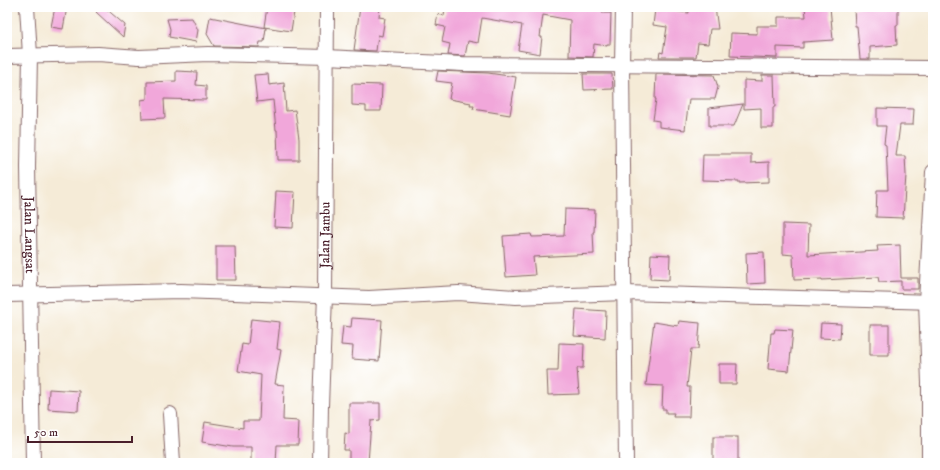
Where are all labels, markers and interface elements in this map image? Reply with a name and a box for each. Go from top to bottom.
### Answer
street label: Jalan Langsat [19,194,39,274]
street label: Jalan Jambu [316,201,335,271]
scale bar [28,418,132,444]
text: 50 m [34,425,58,440]

